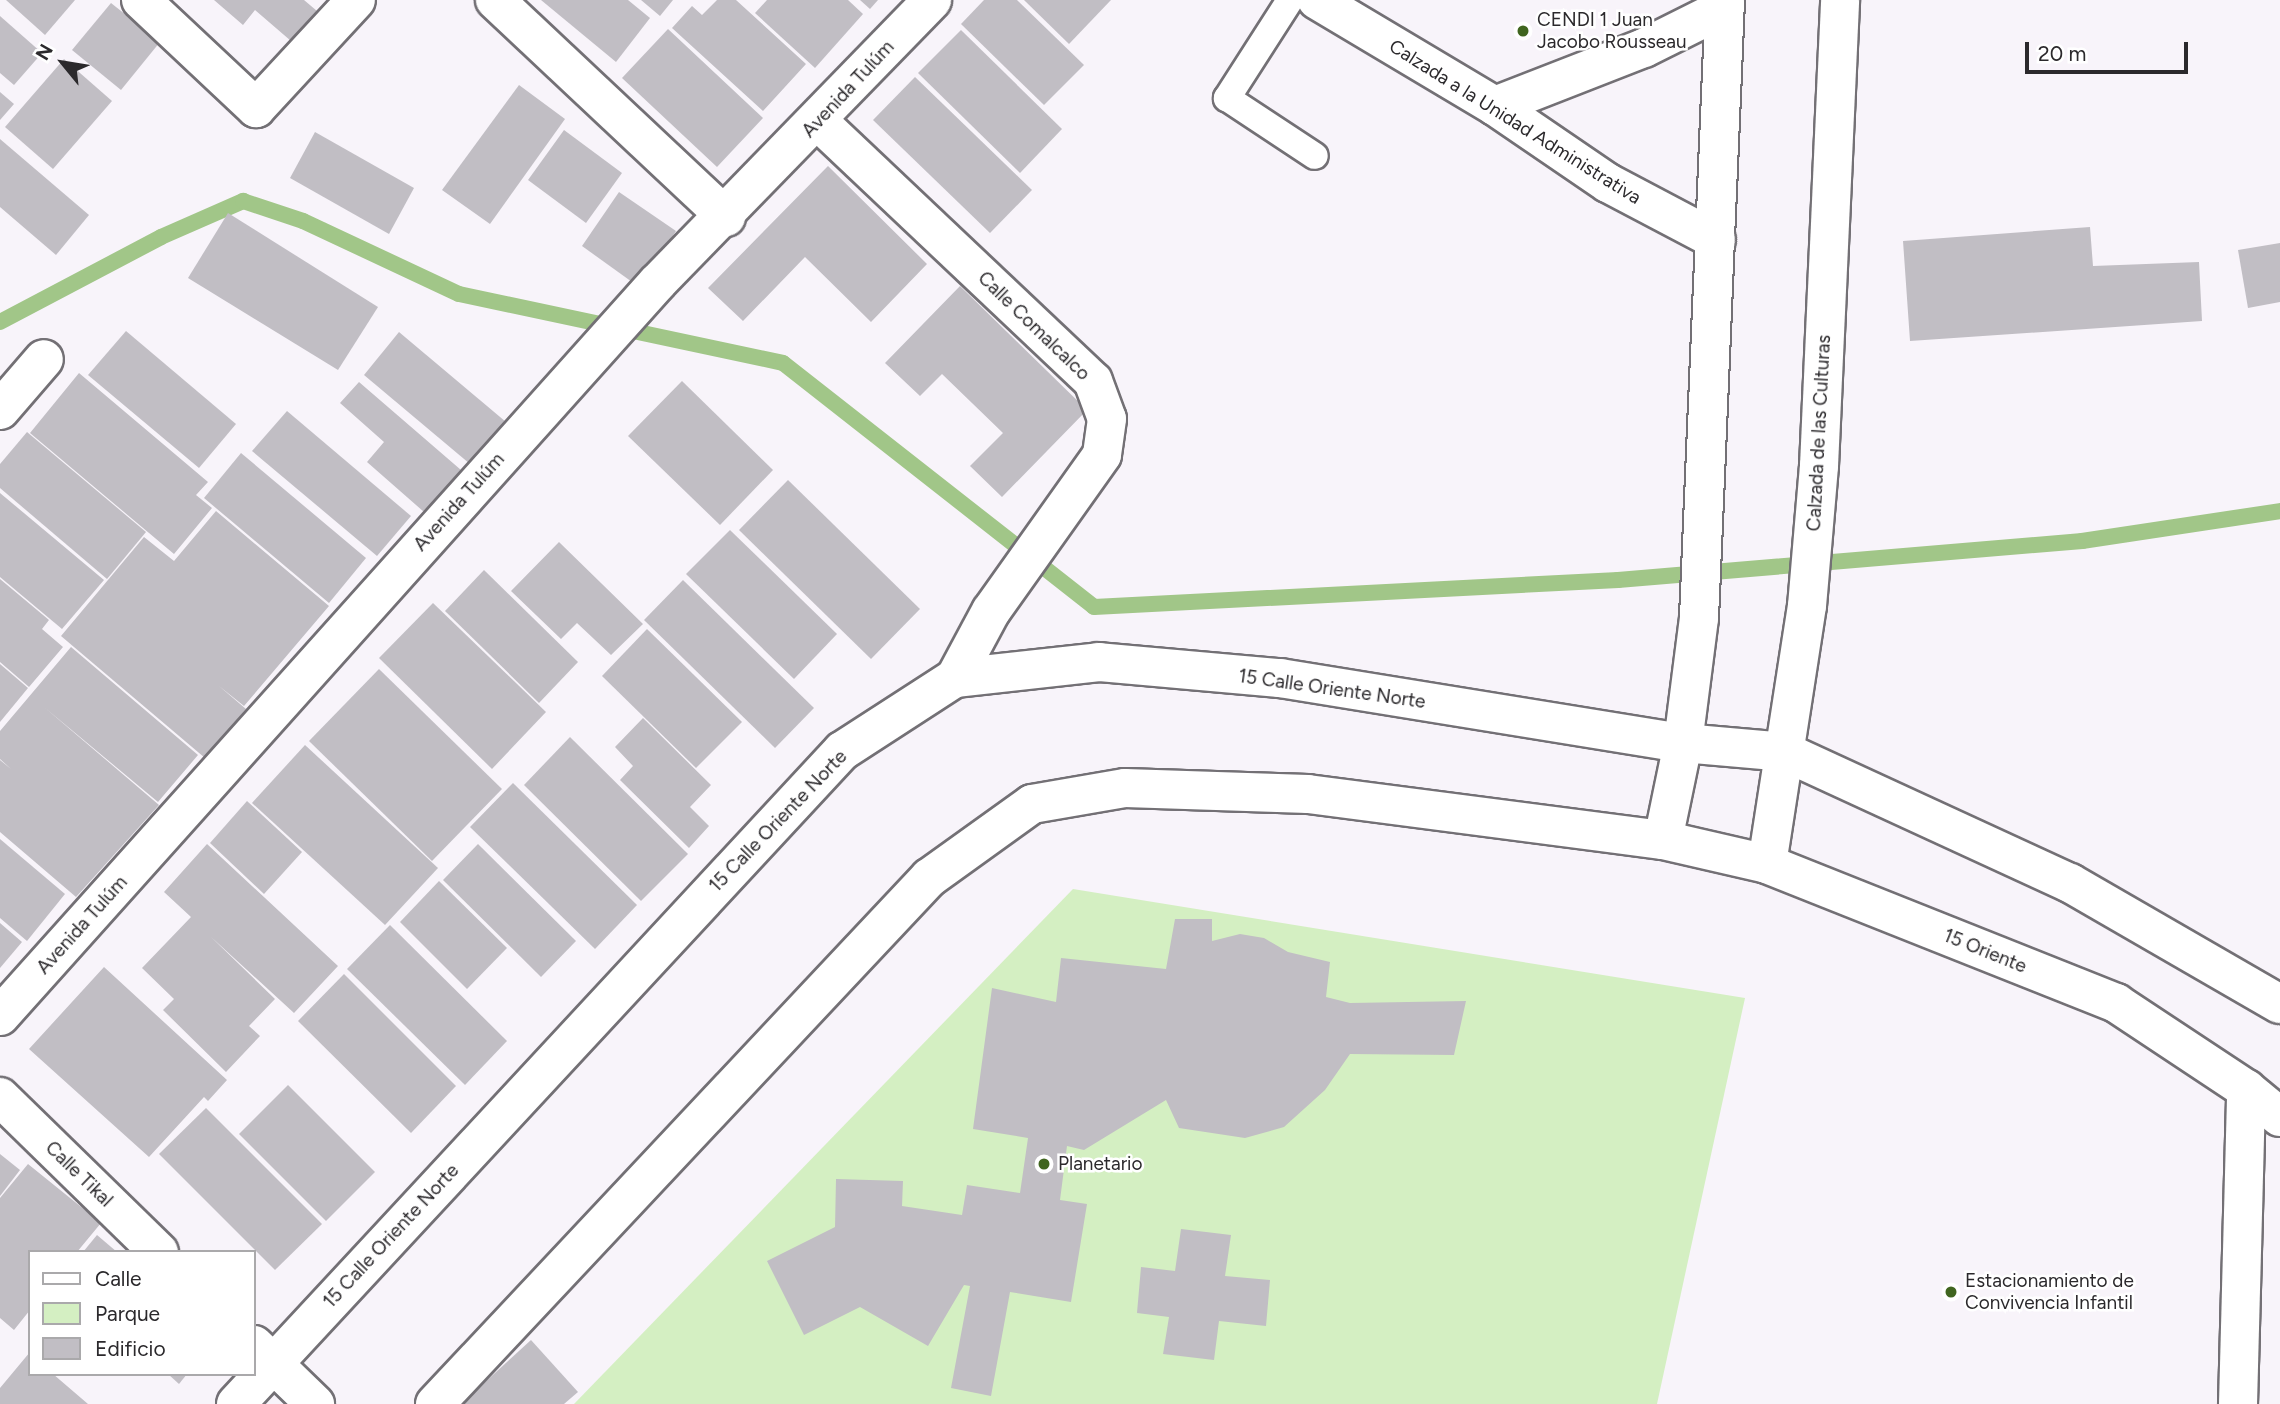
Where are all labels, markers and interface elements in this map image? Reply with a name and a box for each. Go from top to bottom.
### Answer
place label: CENDI 1 Juan Jacobo Rousseau [1537,9,1687,53]
marker: CENDI 1 Juan Jacobo Rousseau [1515,23,1531,39]
north arrow [28,28,98,98]
scale bar [2028,28,2191,72]
street label: Calzada a la Unidad Administrativa [1385,35,1645,209]
street label: Avenida Tulúm [797,36,899,142]
text: N [31,40,58,64]
text: 20 m [2038,41,2086,66]
street label: Calle Comalcalco [973,267,1095,385]
street label: Calzada de las Culturas [1802,334,1836,532]
street label: Avenida Tulúm [409,448,509,556]
street label: 15 Calle Oriente Norte [1237,665,1427,713]
street label: 15 Calle Oriente Norte [704,745,852,897]
street label: Avenida Tulúm [32,871,132,979]
street label: 15 Oriente [1940,924,2030,978]
street label: Calle Tikal [41,1136,117,1212]
place label: Planetario [1058,1153,1143,1175]
marker: Planetario [1036,1156,1052,1172]
street label: 15 Calle Oriente Norte [318,1159,464,1313]
legend [28,1250,256,1376]
text: Calle [95,1266,142,1291]
place label: Estacionamiento de Convivencia Infantil [1965,1270,2134,1314]
marker: Estacionamiento de Convivencia Infantil [1943,1284,1959,1300]
text: Parque [95,1301,160,1326]
text: Edificio [95,1336,166,1361]

